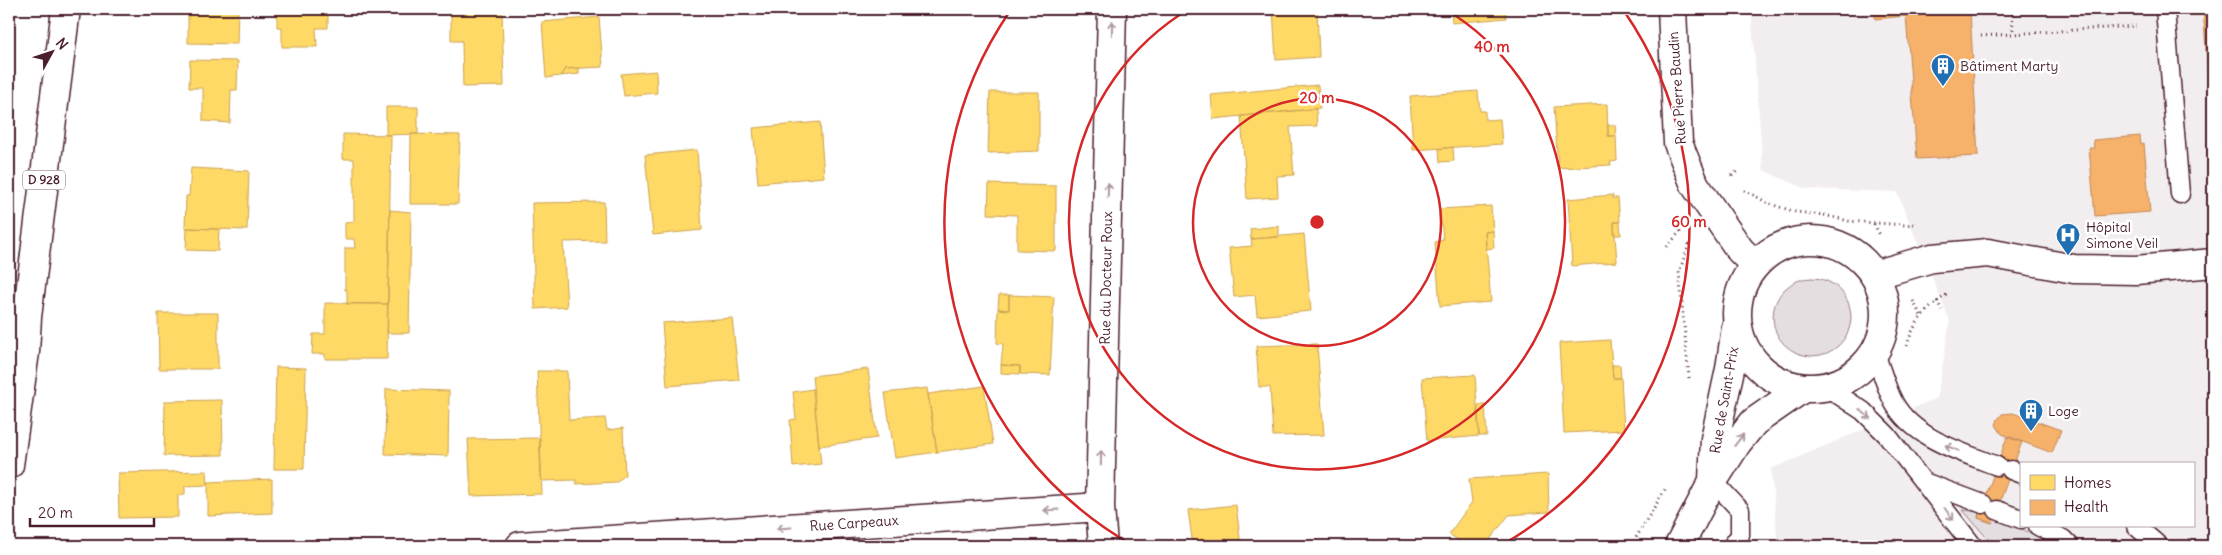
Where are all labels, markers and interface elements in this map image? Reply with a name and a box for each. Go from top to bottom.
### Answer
one-way arrow [1107,20,1117,36]
north arrow [28,28,78,78]
street label: Rue Pierre Baudin [1664,31,1690,145]
text: N [52,34,72,53]
text: 40 m [1474,37,1510,56]
building icon: Bâtiment Marty [1930,53,1956,87]
place label: Bâtiment Marty [1960,57,2059,75]
text: 20 m [1300,88,1334,107]
road number: D 928 [23,170,65,190]
one-way arrow [1103,183,1113,199]
street label: Rue du Docteur Roux [1096,211,1116,345]
text: 60 m [1671,212,1707,231]
centre of rings [1308,213,1326,231]
place label: Hôpital Simone Veil [2086,218,2158,252]
hospital icon: Hôpital Simone Veil [2055,222,2081,256]
street label: Rue de Saint-Prix [1706,345,1742,455]
building icon: Loge [2018,398,2044,432]
place label: Loge [2048,402,2079,420]
one-way arrow [1858,408,1871,420]
one-way arrow [1734,434,1745,447]
one-way arrow [1944,442,1959,451]
one-way arrow [1096,450,1106,466]
legend [2020,462,2194,528]
text: Homes [2064,473,2111,492]
scale bar [30,495,154,527]
text: Health [2064,497,2109,516]
text: 20 m [38,503,73,522]
one-way arrow [1043,505,1059,514]
one-way arrow [1943,507,1954,520]
street label: Rue Carpeaux [809,511,899,535]
one-way arrow [776,523,792,533]

